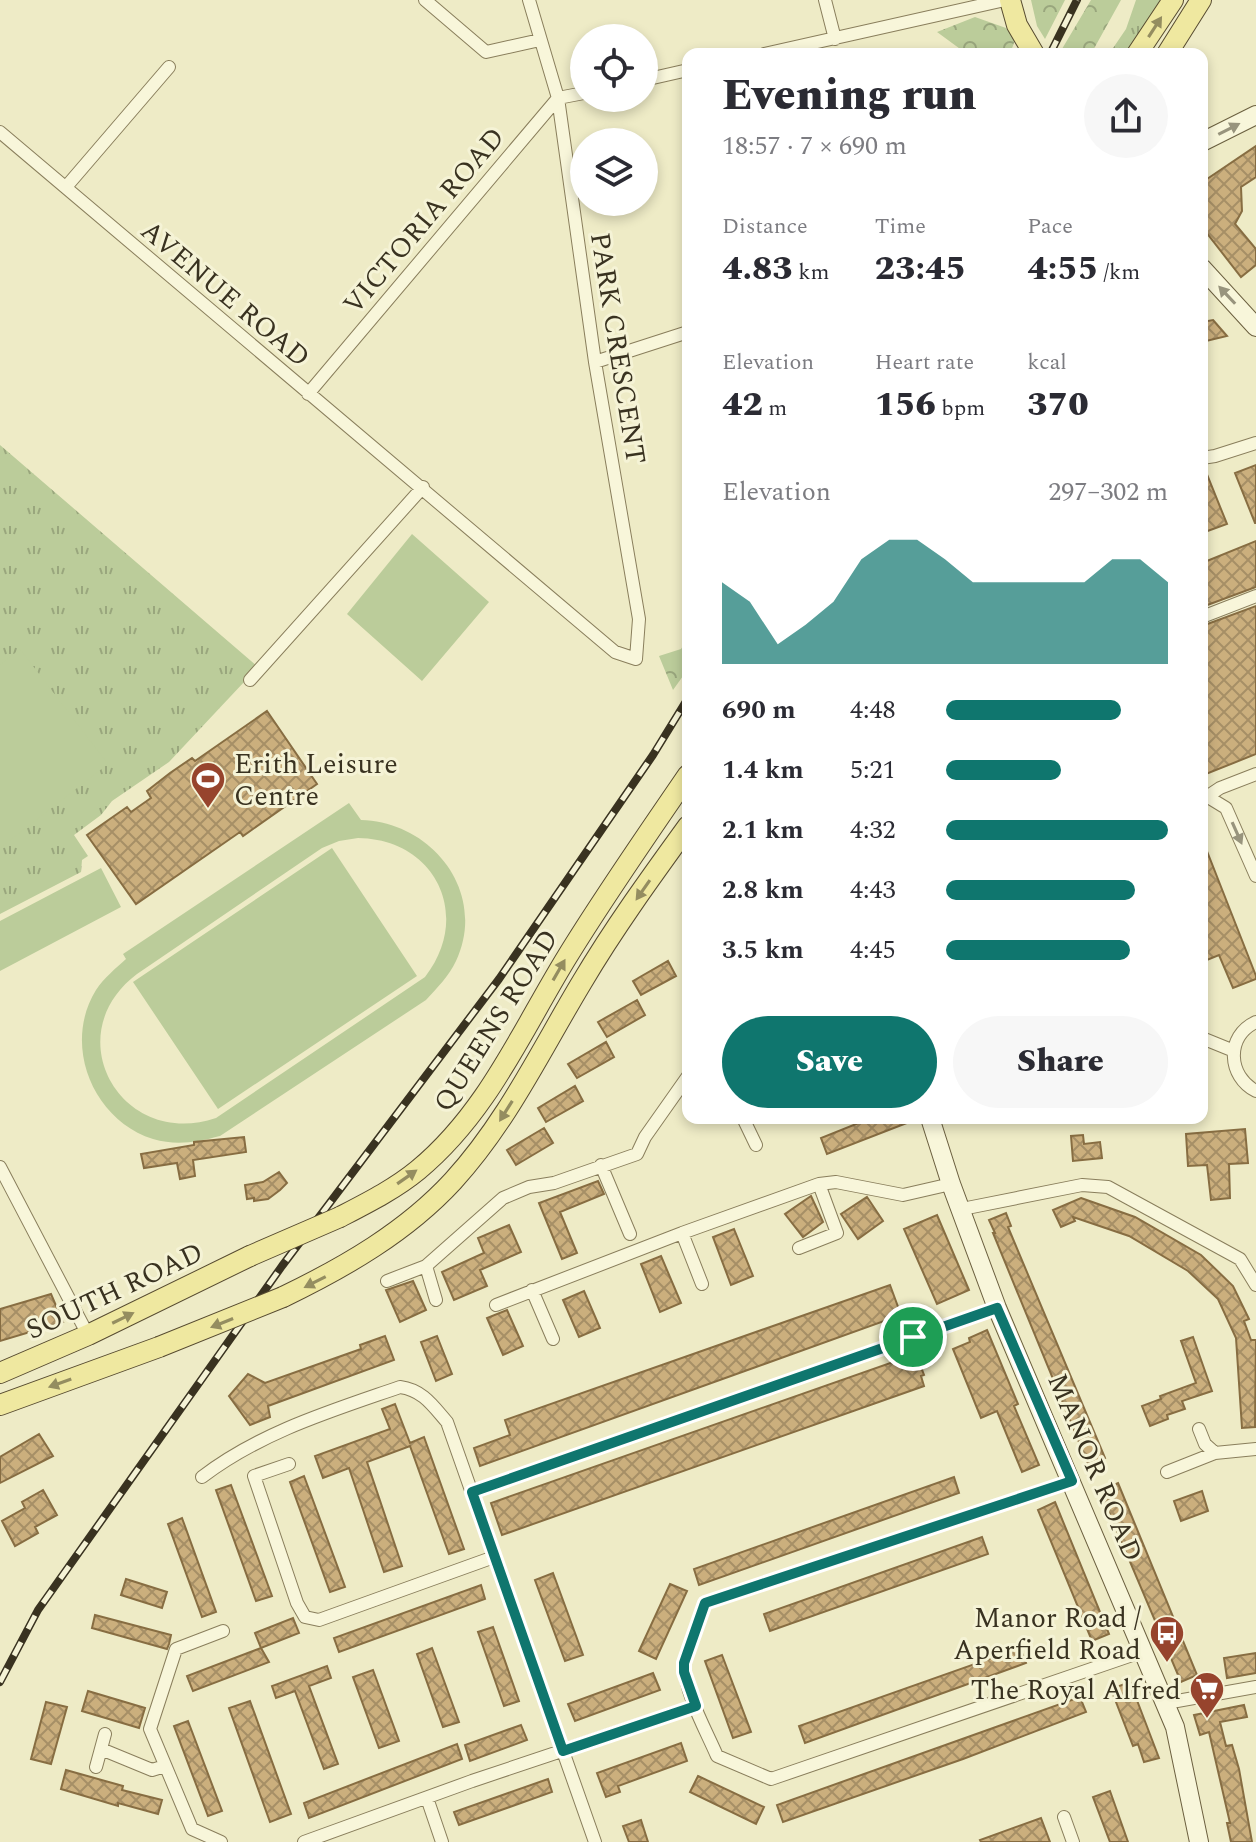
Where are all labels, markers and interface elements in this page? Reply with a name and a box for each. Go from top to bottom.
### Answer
one-way arrow [1147,16,1162,38]
map controls [570,24,658,216]
button: locate [570,24,658,112]
text: Evening run [722,62,977,129]
button: share [1084,74,1168,158]
street label: VICTORIA ROAD [333,118,516,324]
one-way arrow [1218,122,1241,135]
text: 18:57 · 7 × 690 m [722,126,907,166]
button: layers [570,128,658,216]
street label: AVENUE ROAD [131,210,319,378]
text: Distance [722,210,808,243]
text: Time [875,210,926,243]
text: Pace [1027,210,1073,243]
street label: PARK CRESCENT [578,229,657,467]
text: 4.83 [722,243,793,295]
text: 23:45 [875,243,966,295]
text: 4:55 [1027,243,1098,295]
text: km [793,256,829,289]
text: /km [1098,256,1140,289]
one-way arrow [1219,285,1237,304]
text: Elevation [722,346,814,379]
text: Heart rate [875,346,974,379]
text: kcal [1027,346,1067,379]
text: 42 [722,379,763,431]
text: 156 [875,379,936,431]
text: 370 [1027,379,1089,431]
text: m [763,392,787,425]
text: bpm [936,392,985,425]
text: Elevation [722,472,831,512]
text: 297–302 m [1048,472,1168,512]
text: 690 m [722,690,796,730]
text: 4:48 [850,690,896,730]
place label: Erith Leisure Centre [234,743,398,818]
text: 1.4 km [722,750,804,790]
text: 5:21 [850,750,896,790]
sports icon: Erith Leisure Centre [189,760,227,810]
text: 2.1 km [722,810,804,850]
text: 4:32 [850,810,896,850]
one-way arrow [1230,821,1244,844]
text: 2.8 km [722,870,804,910]
text: 4:43 [850,870,896,910]
one-way arrow [636,879,651,900]
street label: QUEENS ROAD [423,921,570,1121]
text: 3.5 km [722,930,804,970]
text: 4:45 [850,930,896,970]
one-way arrow [552,959,566,981]
button: Save [722,1016,937,1108]
button: Share [953,1016,1168,1108]
one-way arrow [500,1100,514,1122]
one-way arrow [397,1170,418,1185]
street label: SOUTH ROAD [19,1231,210,1351]
one-way arrow [303,1275,326,1288]
pin [879,1303,947,1371]
one-way arrow [111,1312,134,1325]
icon: arrive [891,1315,935,1359]
one-way arrow [210,1316,234,1329]
street label: MANOR ROAD [1036,1367,1154,1569]
one-way arrow [48,1378,72,1390]
place label: Manor Road / Aperfield Road [953,1597,1141,1672]
bus stop icon: Manor Road / Aperfield Road [1148,1614,1186,1664]
place label: The Royal Alfred [971,1669,1181,1712]
supermarket icon: The Royal Alfred [1188,1670,1226,1720]

